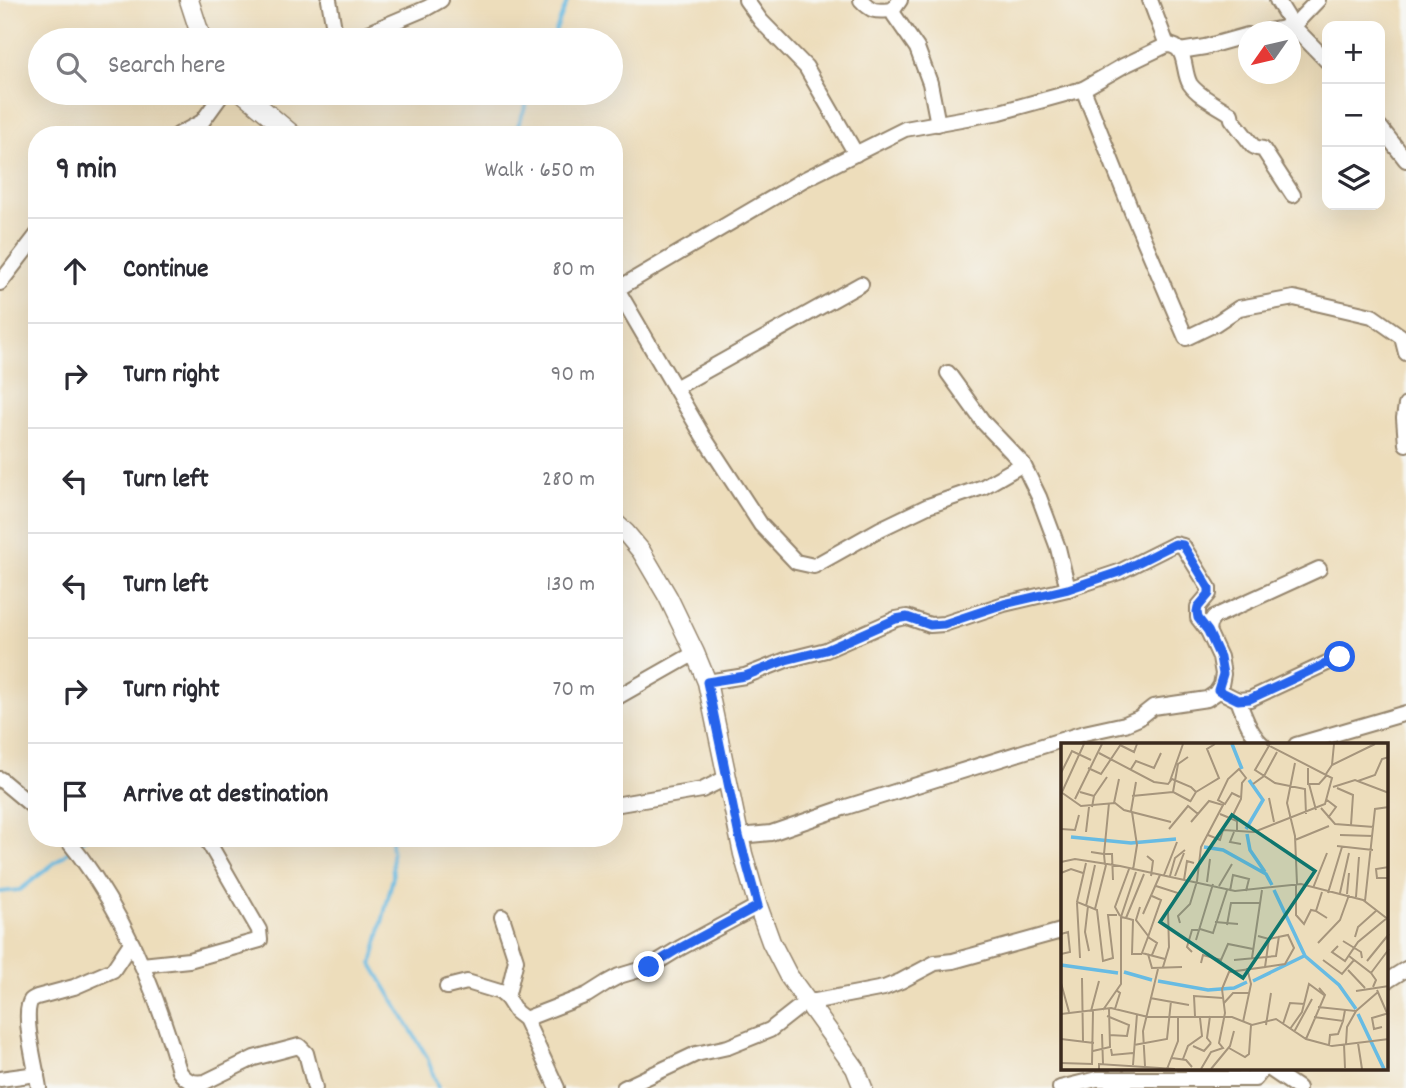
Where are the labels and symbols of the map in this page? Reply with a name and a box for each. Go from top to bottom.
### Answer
north arrow [1238,21,1301,84]
route start [1324,641,1355,672]
inset map [1061,743,1388,1070]
route end [633,951,664,982]

